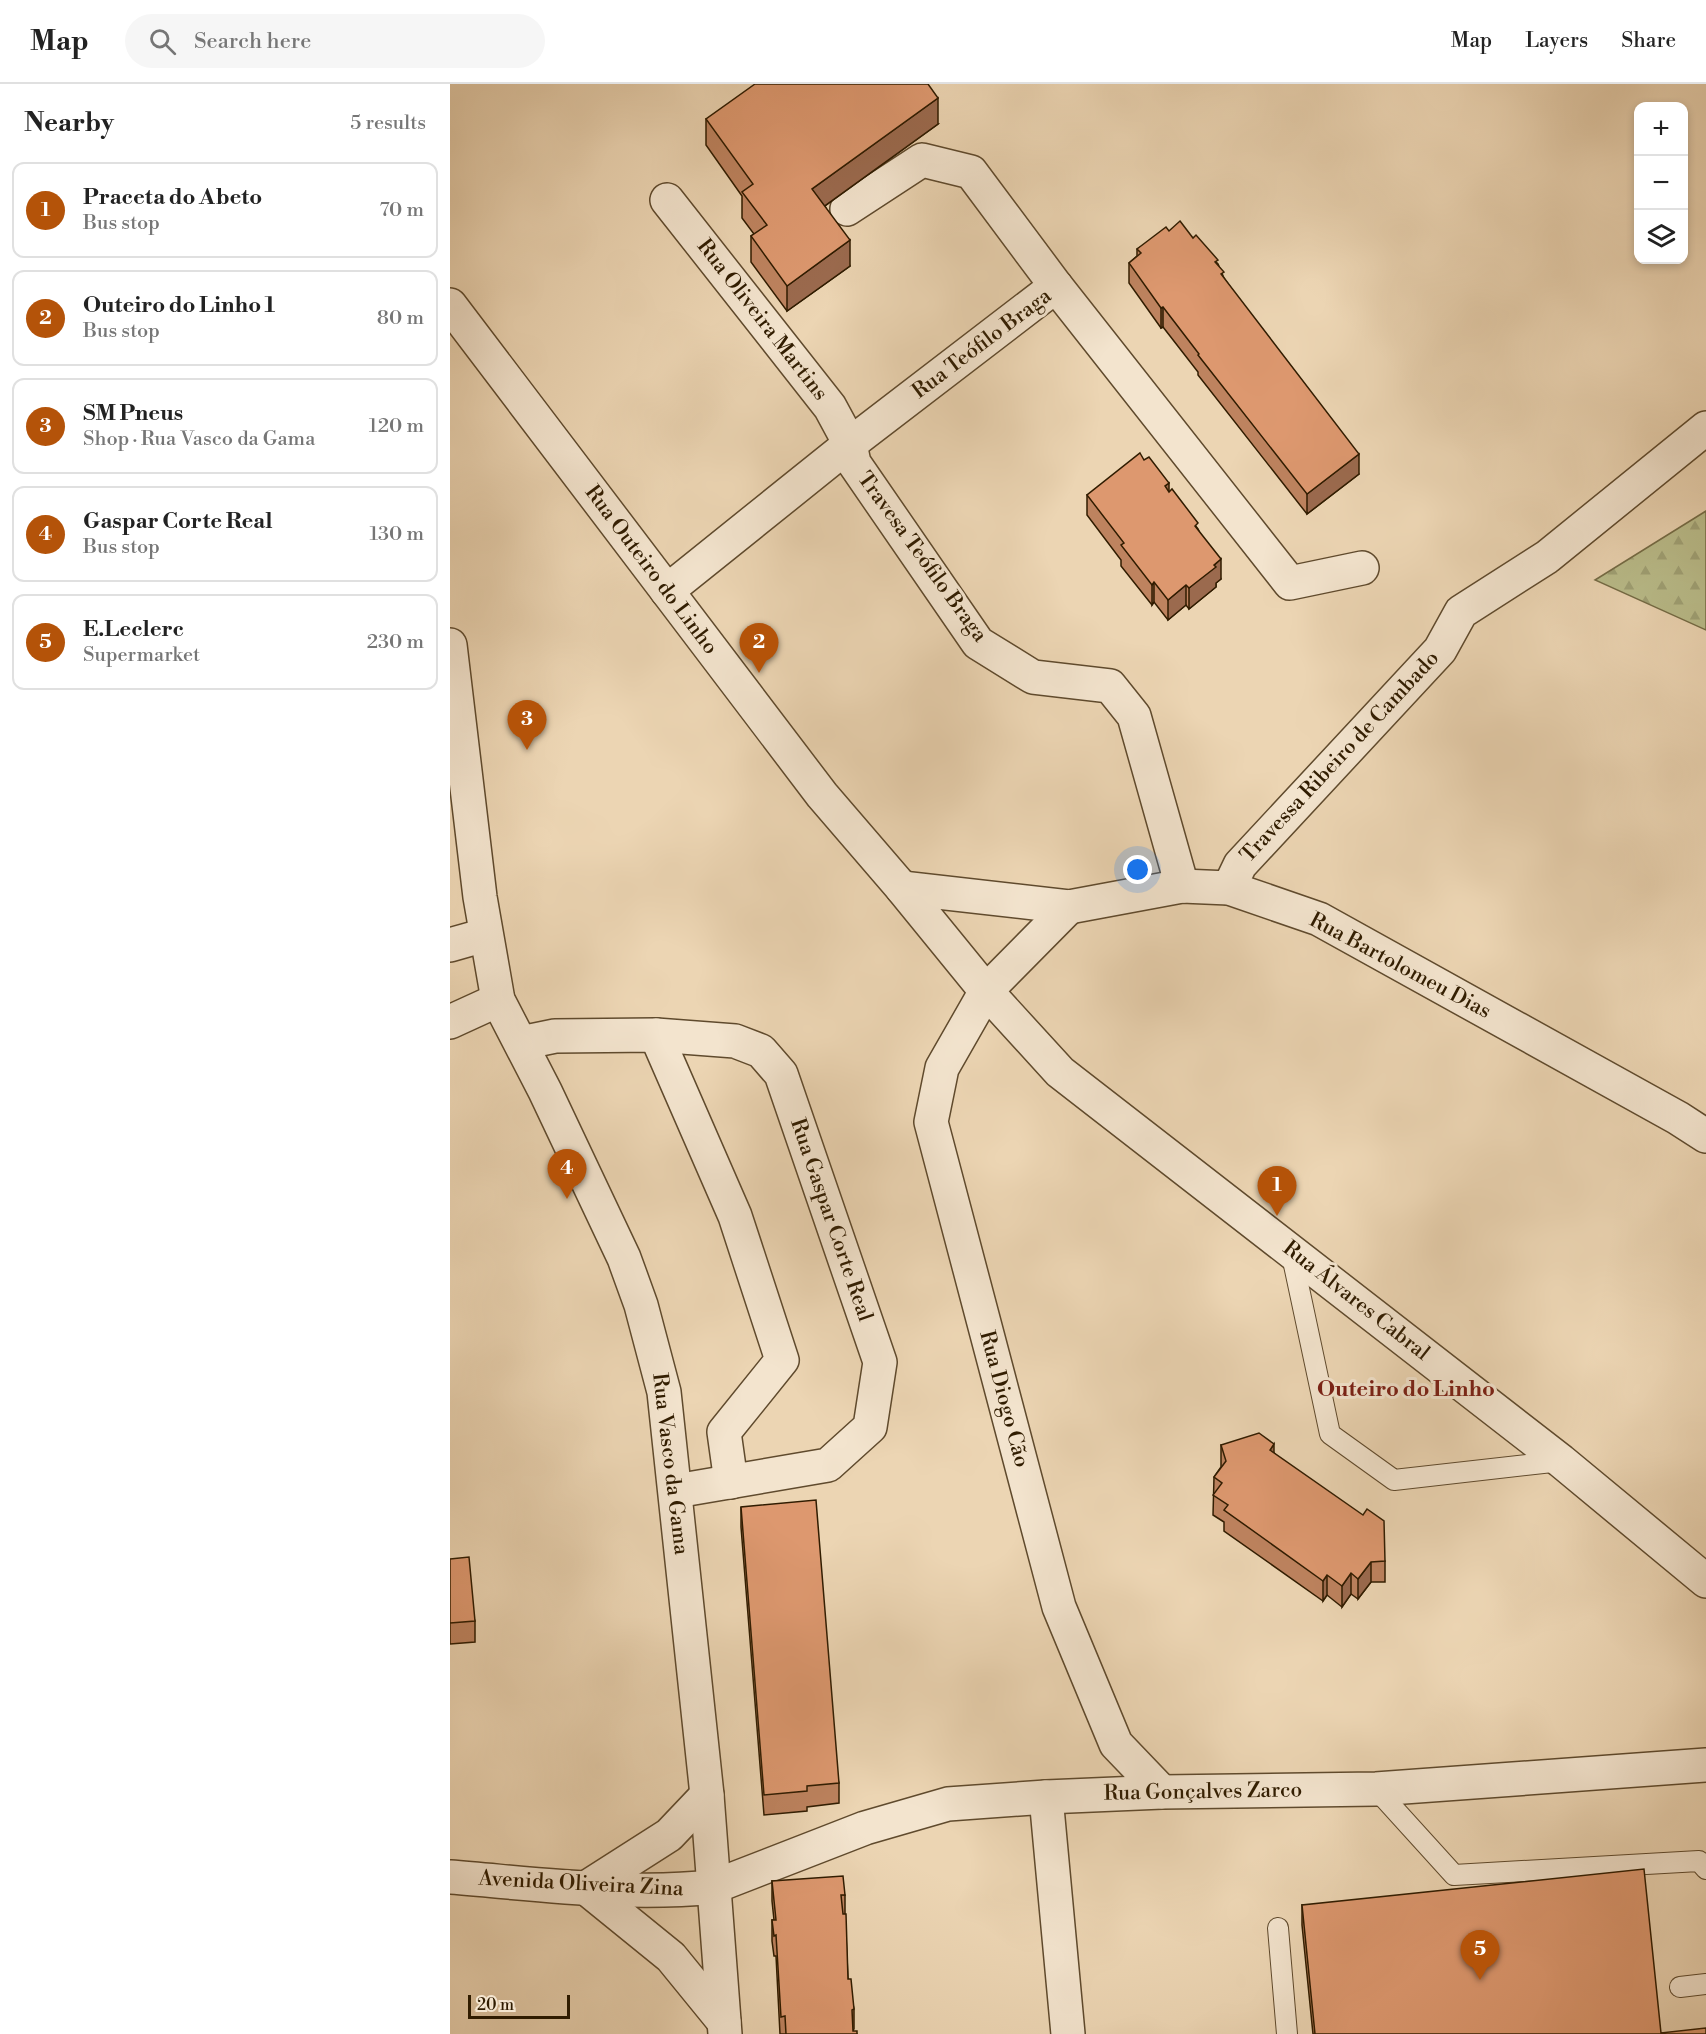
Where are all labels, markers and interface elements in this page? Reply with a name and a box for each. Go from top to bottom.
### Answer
search box [125,14,545,68]
text: Map [30,24,89,59]
icon: search [146,25,179,58]
text: Search here [194,28,311,55]
text: Map [1451,28,1492,54]
text: Layers [1525,28,1588,54]
text: Share [1621,28,1676,54]
map controls [1634,102,1688,264]
button: + [1634,102,1688,156]
text: Nearby [24,107,114,139]
text: 5 results [350,111,426,136]
button: − [1634,156,1688,210]
text: Praceta do Abeto [83,184,262,211]
text: 1 [41,198,50,223]
text: 70 m [380,198,424,223]
button: layers [1634,210,1688,264]
text: Bus stop [83,211,160,236]
street label: Rua Oliveira Martins [691,234,833,406]
street label: Rua Teófilo Braga [907,283,1057,405]
text: Outeiro do Linho 1 [83,292,275,319]
text: 2 [39,306,52,331]
text: 80 m [377,306,424,331]
text: Bus stop [83,319,160,344]
text: SM Pneus [83,400,183,427]
text: 3 [39,414,52,439]
text: 120 m [369,414,424,439]
text: Shop · Rua Vasco da Gama [83,427,315,452]
street label: Travesa Teófilo Braga [851,467,993,648]
street label: Rua Outeiro do Linho [579,480,723,660]
text: Gaspar Corte Real [83,508,273,535]
text: 4 [39,522,52,547]
text: 130 m [369,522,424,547]
text: Bus stop [83,535,160,560]
text: E.Leclerc [83,616,184,643]
pin: 2 [740,624,778,673]
text: 5 [39,630,52,655]
text: 230 m [367,630,424,655]
text: Supermarket [83,643,200,668]
street label: Travessa Ribeiro de Cambado [1235,646,1445,868]
pin: 3 [508,700,547,750]
your location [1123,855,1152,884]
street label: Rua Bartolomeu Dias [1305,907,1495,1025]
street label: Rua Gaspar Corte Real [784,1115,878,1325]
pin: 4 [548,1150,586,1199]
pin: 1 [1258,1166,1296,1216]
street label: Rua Álvares Cabral [1277,1234,1436,1366]
street label: Rua Diogo Cão [973,1328,1035,1470]
street label: Rua Vasco da Gama [646,1371,694,1557]
district label: Outeiro do Linho [1317,1376,1495,1403]
street label: Rua Gonçalves Zarco [1103,1777,1303,1807]
street label: Avenida Oliveira Zina [477,1866,685,1902]
pin: 5 [1460,1930,1500,1980]
scale bar [468,1992,570,2020]
text: 20 m [477,1995,514,2015]

